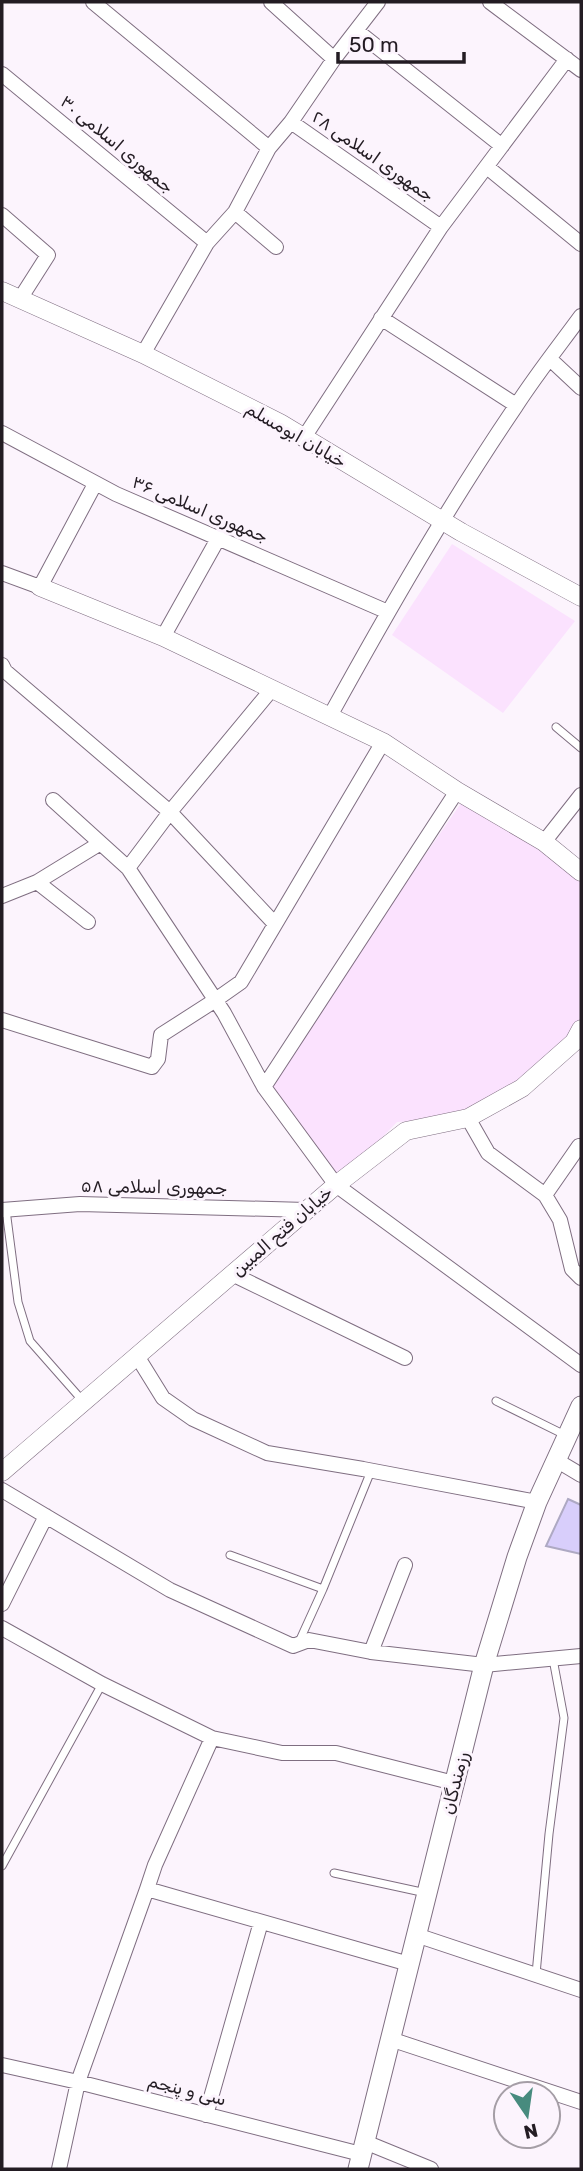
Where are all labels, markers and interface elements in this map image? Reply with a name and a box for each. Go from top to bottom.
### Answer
scale bar [338,21,464,65]
text: 50 m [349,32,399,57]
street label: جمهوری اسلامی ۳۰ [56,90,178,198]
street label: جمهوری اسلامی ۲۸ [308,106,438,206]
street label: خیابان ابومسلم [241,397,350,474]
street label: جمهوری اسلامی ۳۶ [129,471,271,547]
street label: جمهوری اسلامی ۵۸ [80,1175,228,1199]
street label: خیابان فتح المبین [227,1181,338,1282]
street label: رزمندگان [437,1749,473,1817]
street label: سی و پنجم [145,2070,229,2111]
north arrow [492,2080,562,2150]
text: N [521,2118,540,2144]

